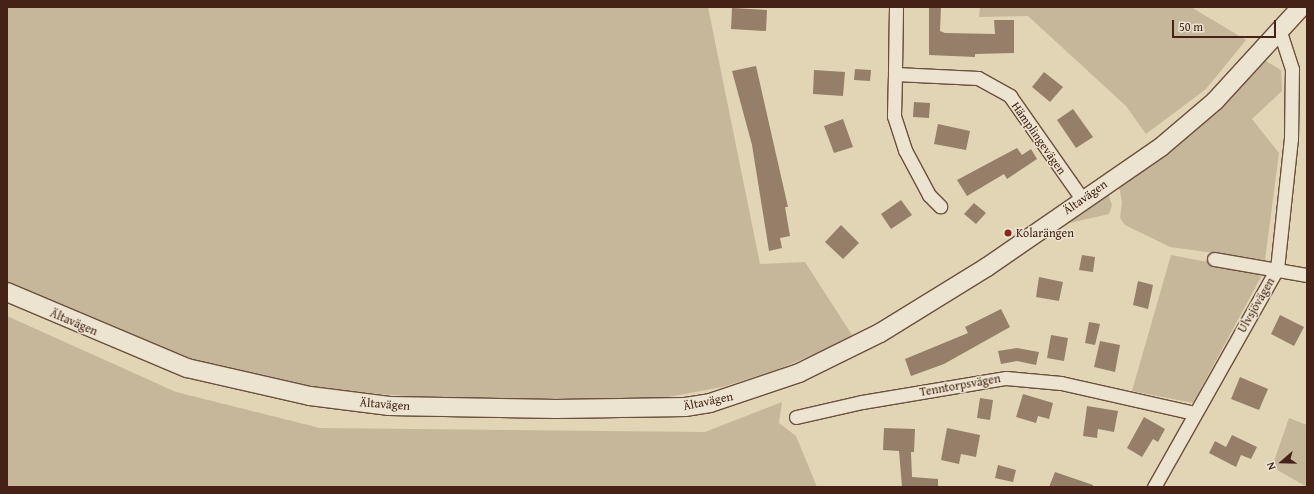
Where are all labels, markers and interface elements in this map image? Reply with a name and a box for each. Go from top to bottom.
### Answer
scale bar [1174,12,1278,38]
text: 50 m [1179,18,1203,35]
street label: Hämplingevägen [1009,99,1069,177]
street label: Ältavägen [1060,177,1110,217]
place label: Kolarängen [1016,226,1074,240]
marker: Kolarängen [1003,228,1013,238]
street label: Ulvsjövägen [1234,275,1278,335]
street label: Ältavägen [48,306,100,338]
street label: Tenntorpsvägen [918,371,1002,399]
street label: Ältavägen [682,389,734,413]
street label: Ältavägen [359,395,411,413]
north arrow [1262,442,1302,482]
text: N [1262,460,1280,472]

